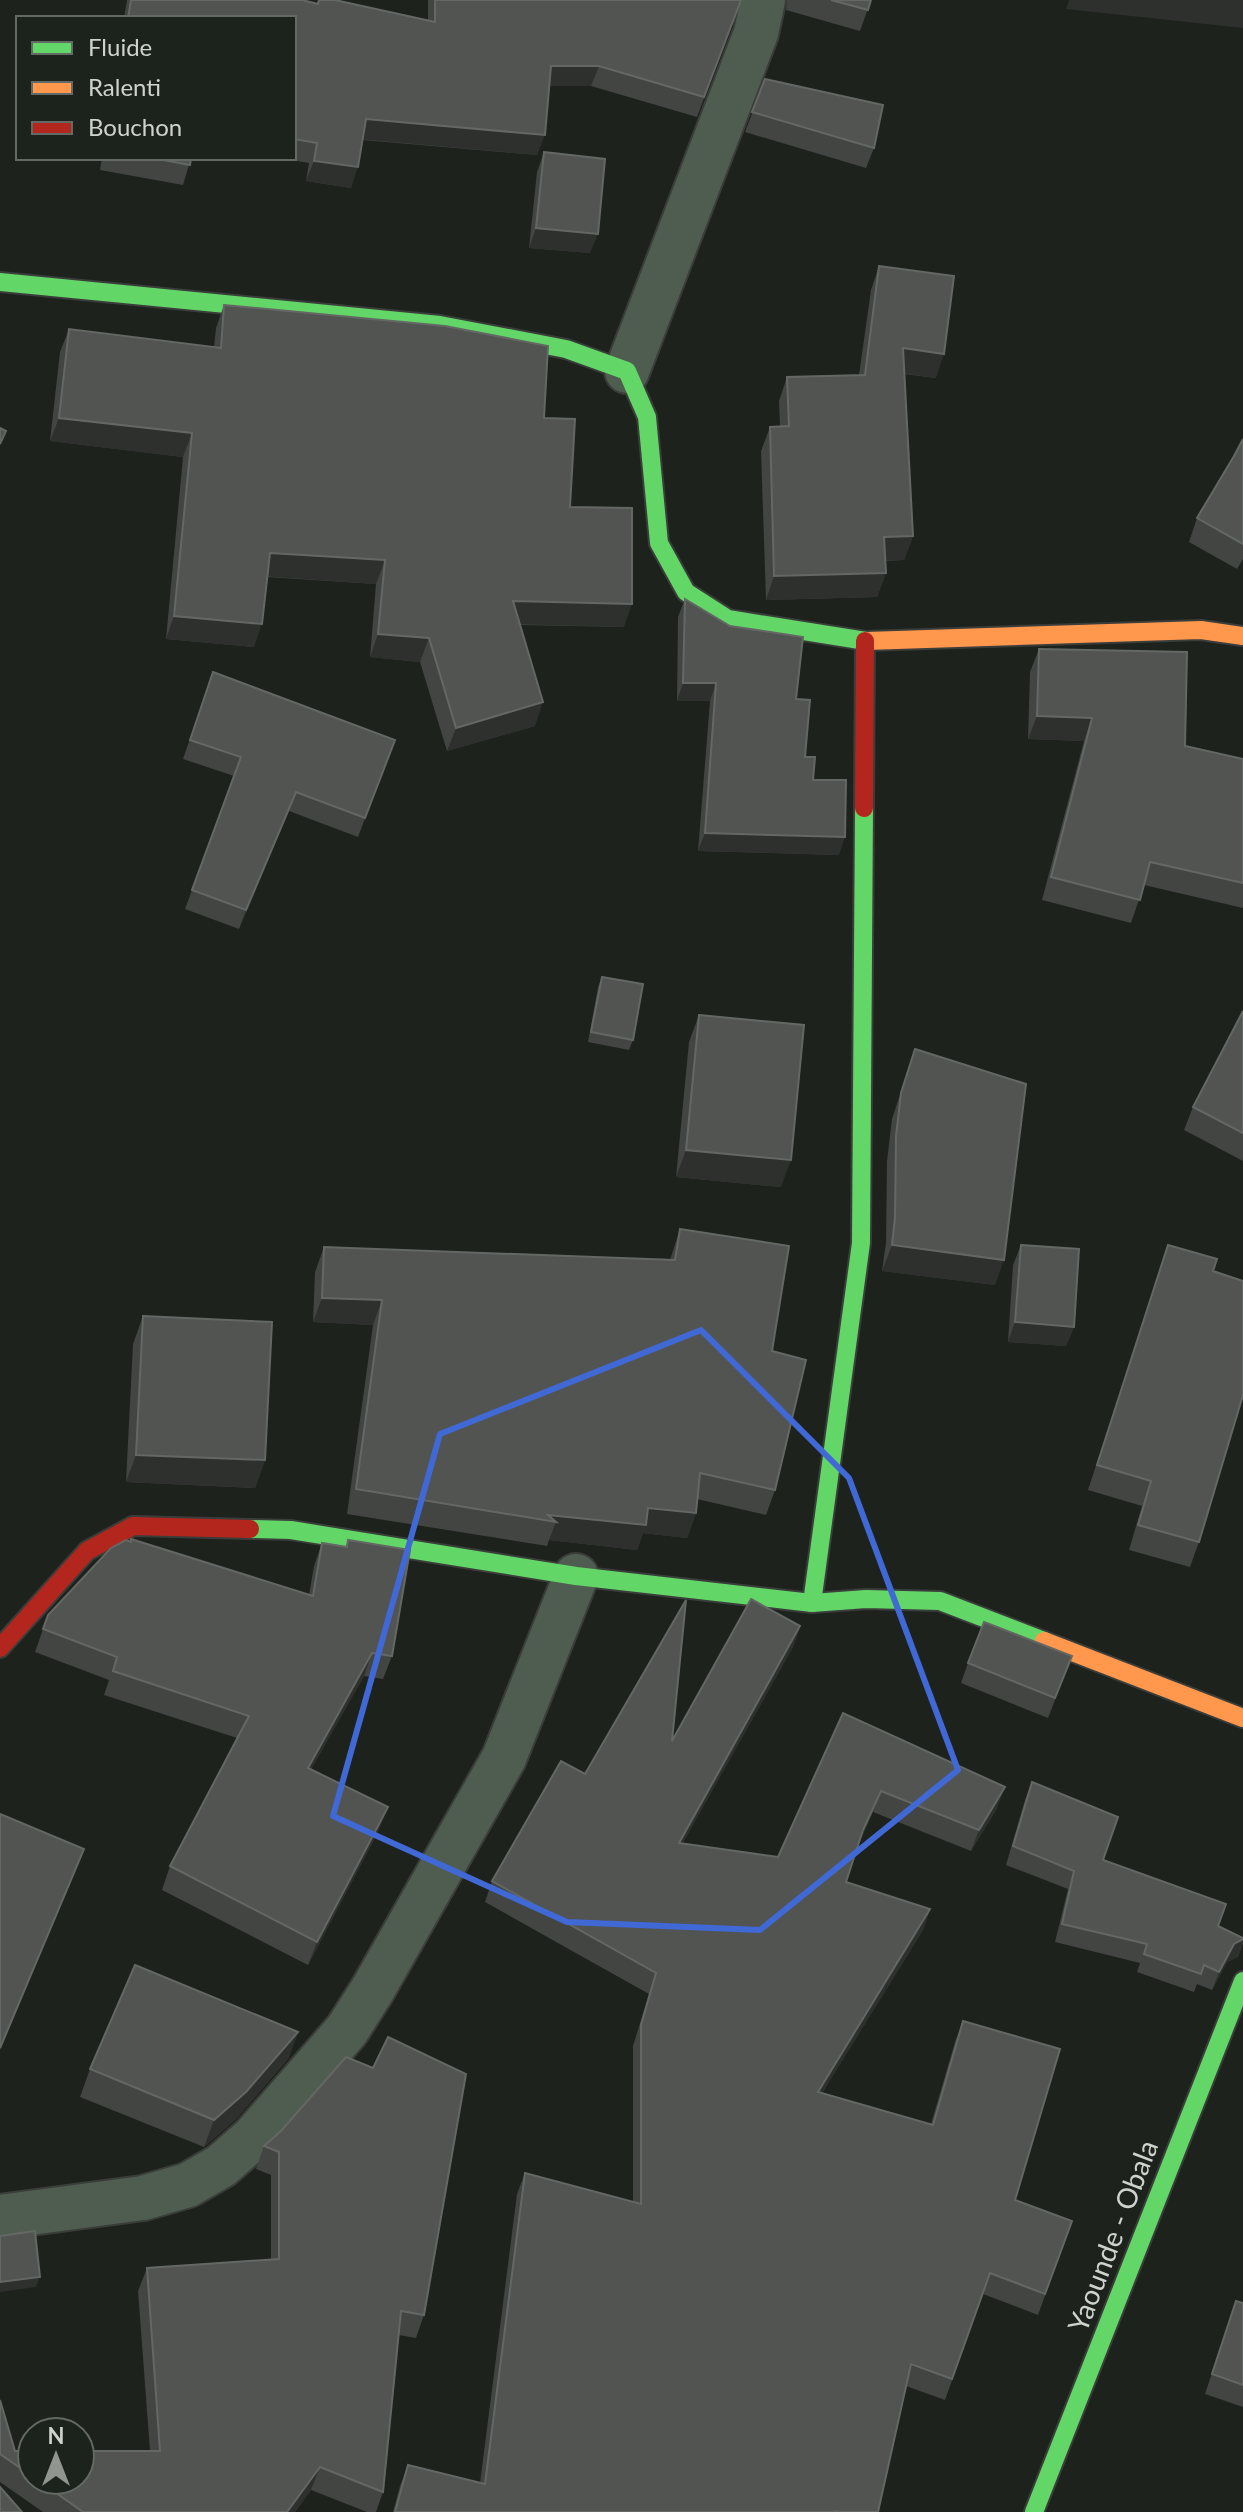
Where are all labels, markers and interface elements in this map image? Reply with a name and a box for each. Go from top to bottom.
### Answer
legend [16,16,296,160]
text: Fluide [88,32,152,61]
text: Ralenti [88,72,161,101]
text: Bouchon [88,112,182,141]
street label: Yaounde - Obala [1060,2135,1164,2336]
north arrow [16,2416,96,2496]
text: N [48,2422,64,2449]

